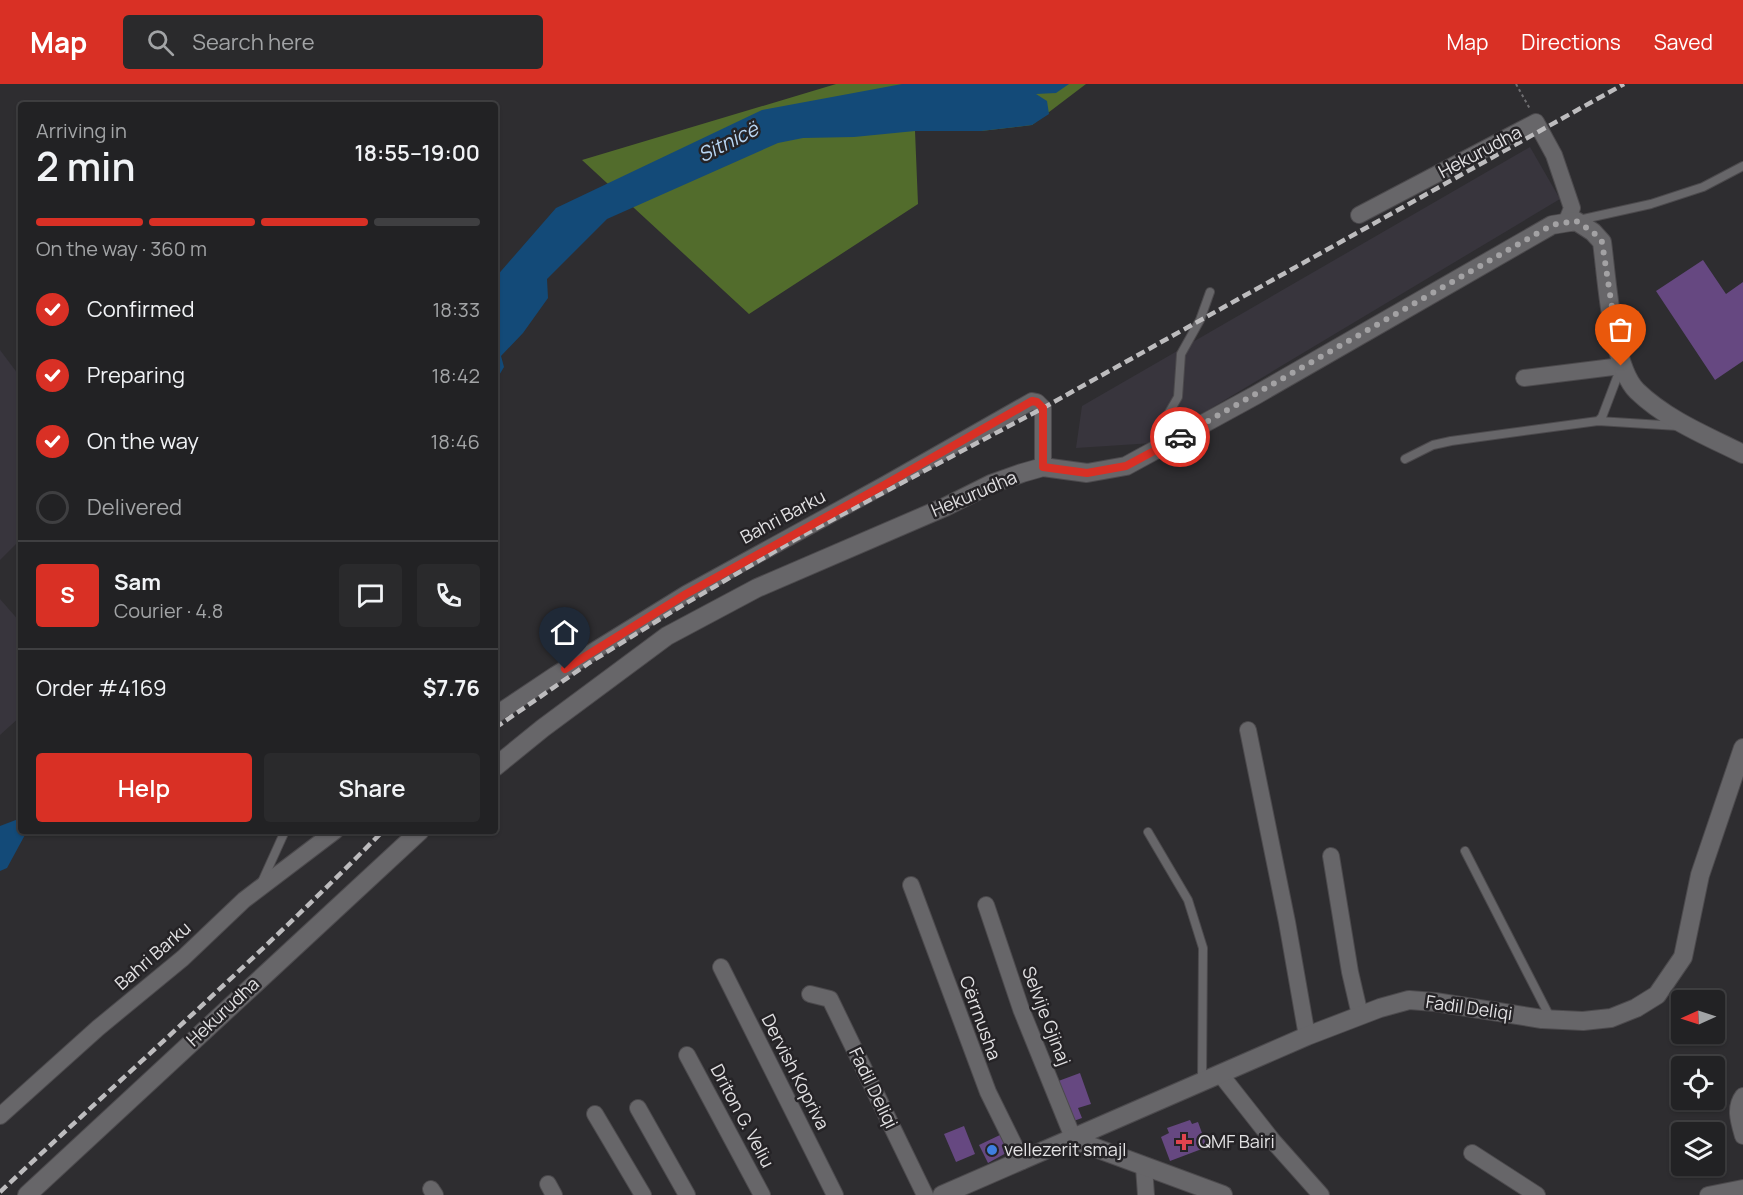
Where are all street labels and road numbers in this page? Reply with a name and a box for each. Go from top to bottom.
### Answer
street label: Hekurudha [1434,119,1525,183]
street label: Hekurudha [927,464,1020,522]
street label: Bahri Barku [736,484,829,549]
street label: Bahri Barku [109,916,195,995]
street label: Selvije Gjinaj [1017,963,1077,1069]
street label: Hekurudha [181,971,264,1051]
street label: Cërrnusha [955,972,1007,1063]
street label: Fadil Deliqi [1424,989,1514,1025]
street label: Dervish Kopriva [756,1010,835,1133]
street label: Fadil Deliqi [844,1043,904,1132]
street label: Driton G. Veliu [706,1060,780,1171]

